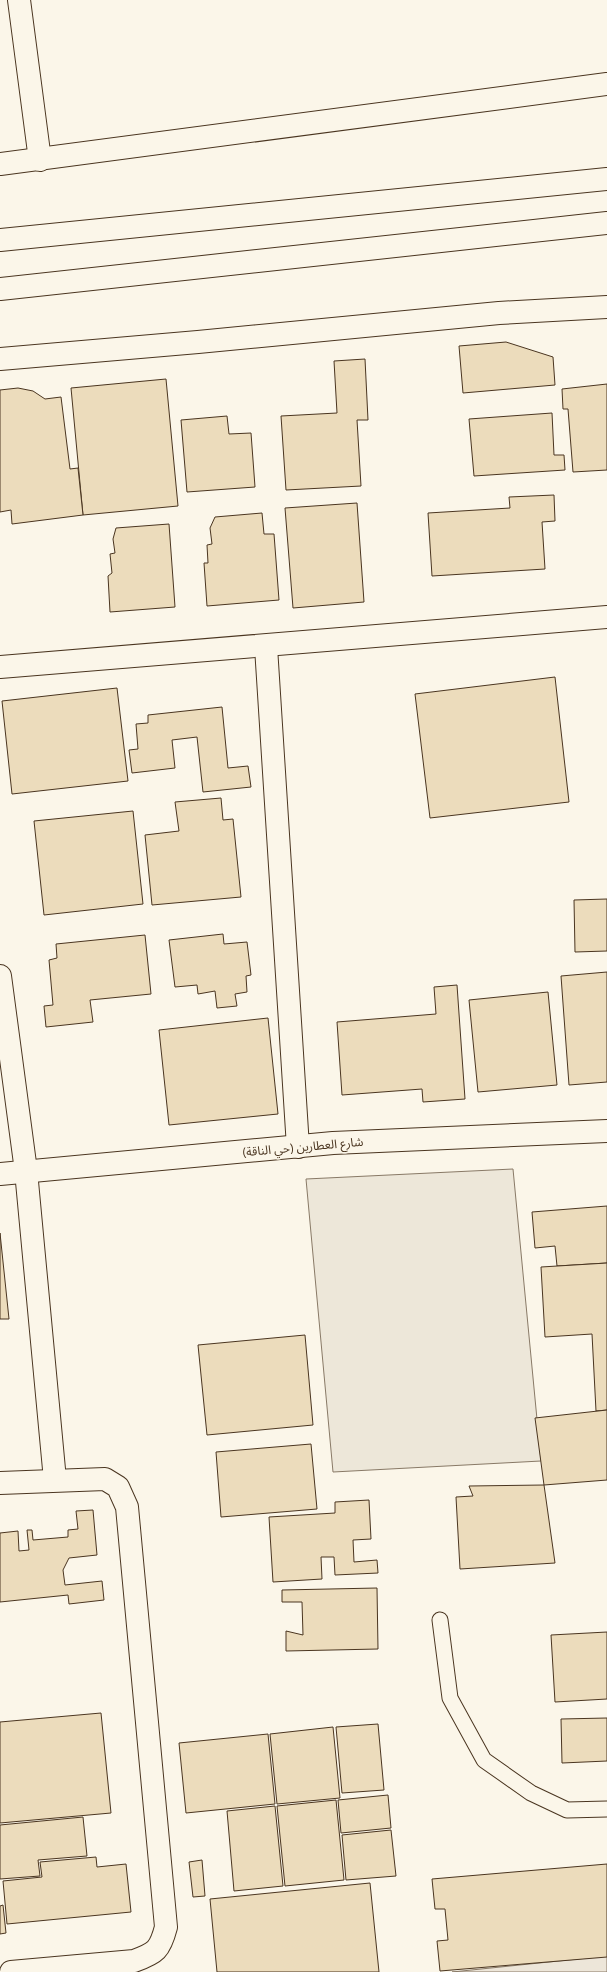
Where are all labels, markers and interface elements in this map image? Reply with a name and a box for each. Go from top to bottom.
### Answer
street label: شارع العطارين (حي الناقة) [242,1133,364,1162]

